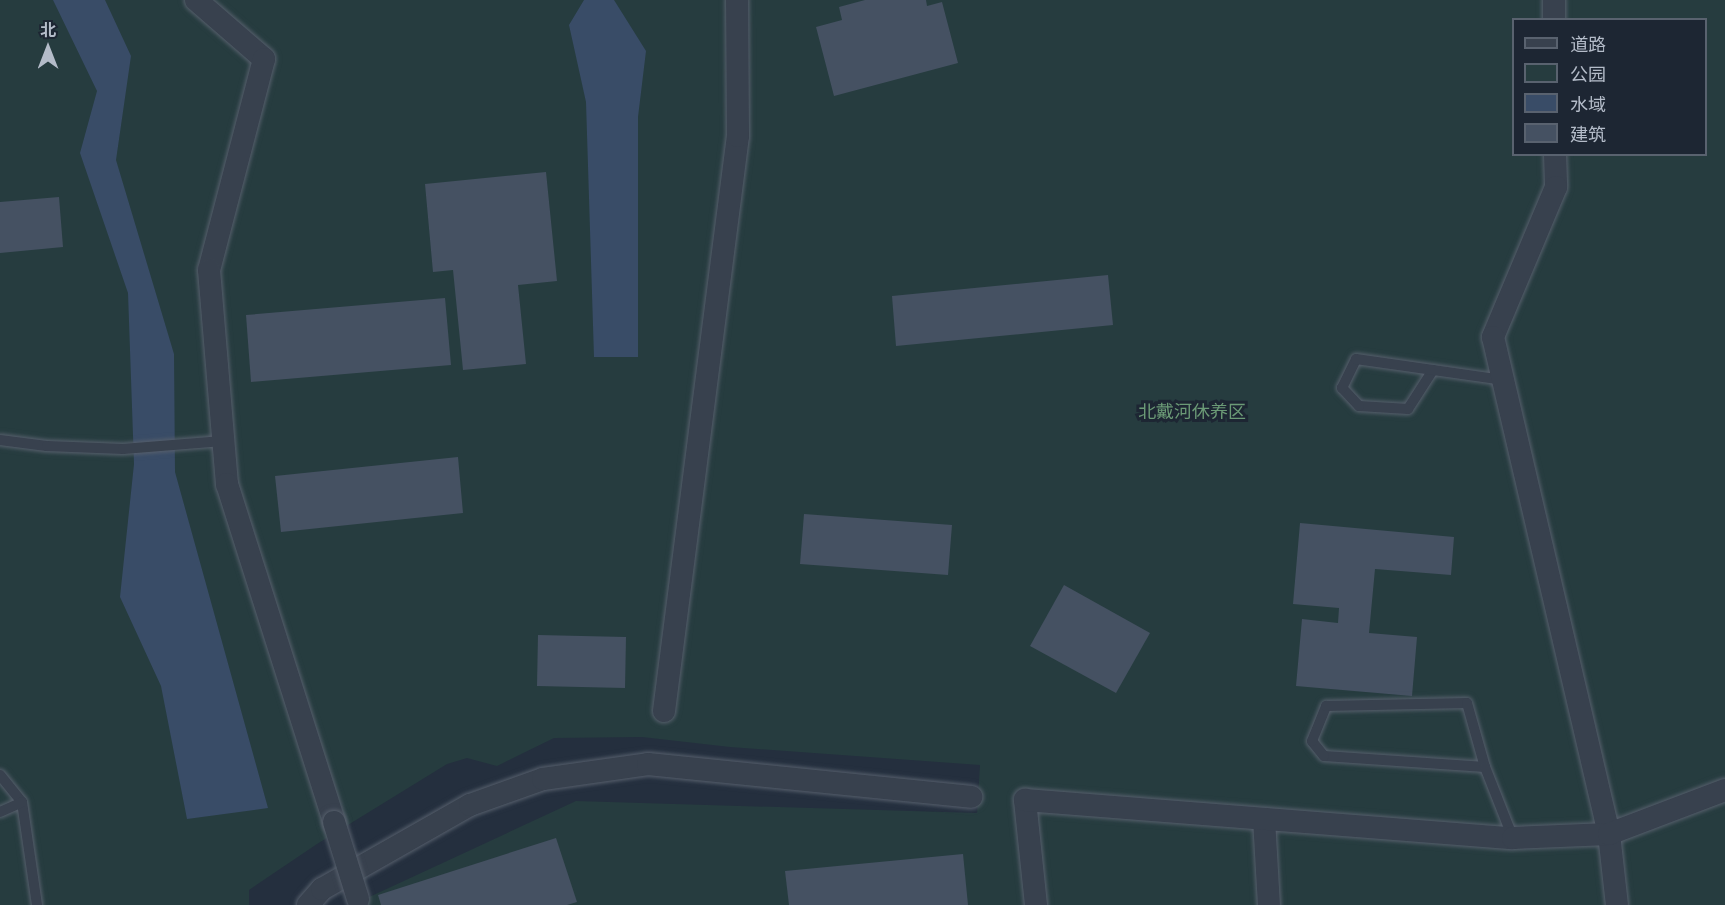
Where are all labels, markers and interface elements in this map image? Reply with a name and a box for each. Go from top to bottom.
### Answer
north arrow [18,18,78,78]
legend [1512,18,1707,156]
text: 北 [40,21,56,39]
text: 道路 [1570,34,1606,54]
text: 公园 [1570,64,1606,84]
text: 水域 [1570,94,1606,114]
text: 建筑 [1570,124,1606,144]
park label: 北戴河休养区 [1138,400,1246,422]

